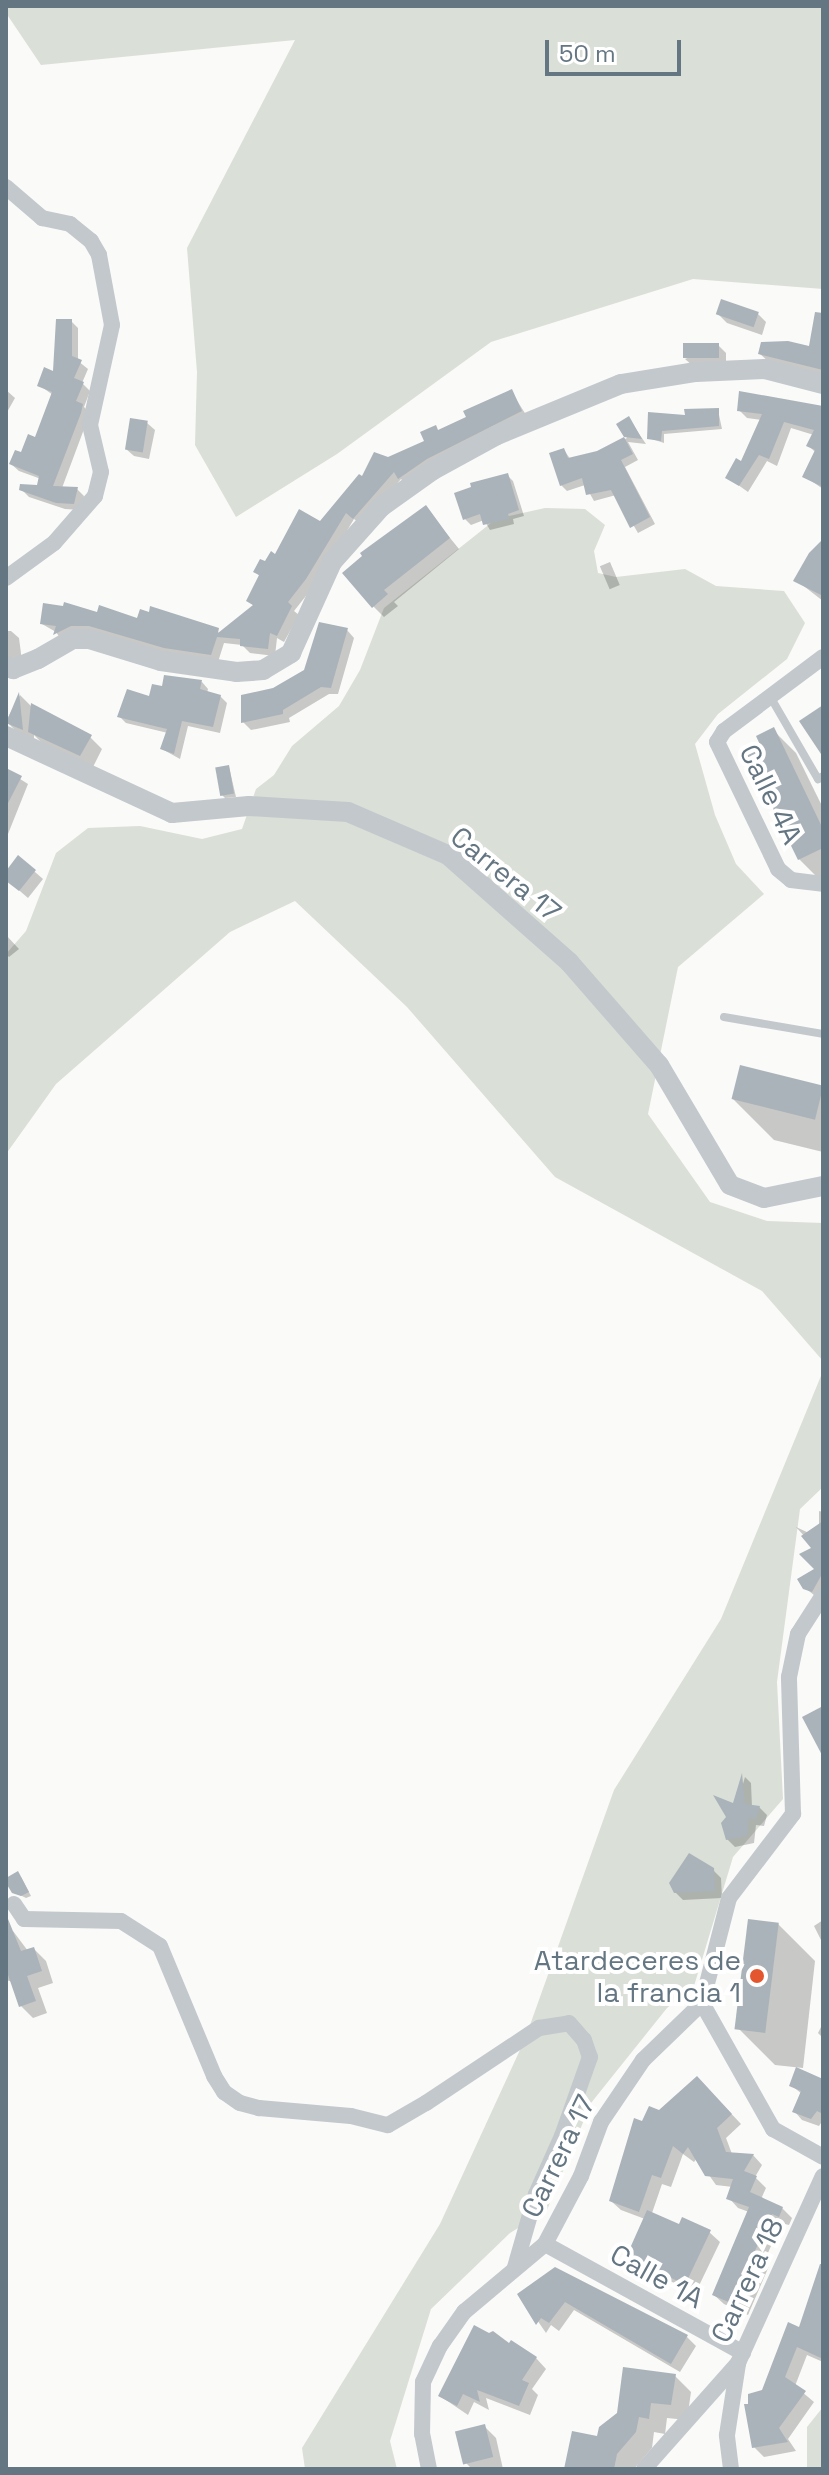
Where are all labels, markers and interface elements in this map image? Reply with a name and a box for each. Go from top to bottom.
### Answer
scale bar [549,24,685,74]
text: 50 m [559,38,616,69]
street label: Calle 4A [733,739,809,849]
street label: Carrera 17 [444,819,568,929]
place label: Atardeceres de la francia 1 [534,1943,741,2009]
marker: Atardeceres de la francia 1 [748,1967,766,1985]
street label: Carrera 17 [514,2089,602,2223]
street label: Carrera 18 [704,2212,790,2348]
street label: Calle 1A [605,2237,709,2315]

